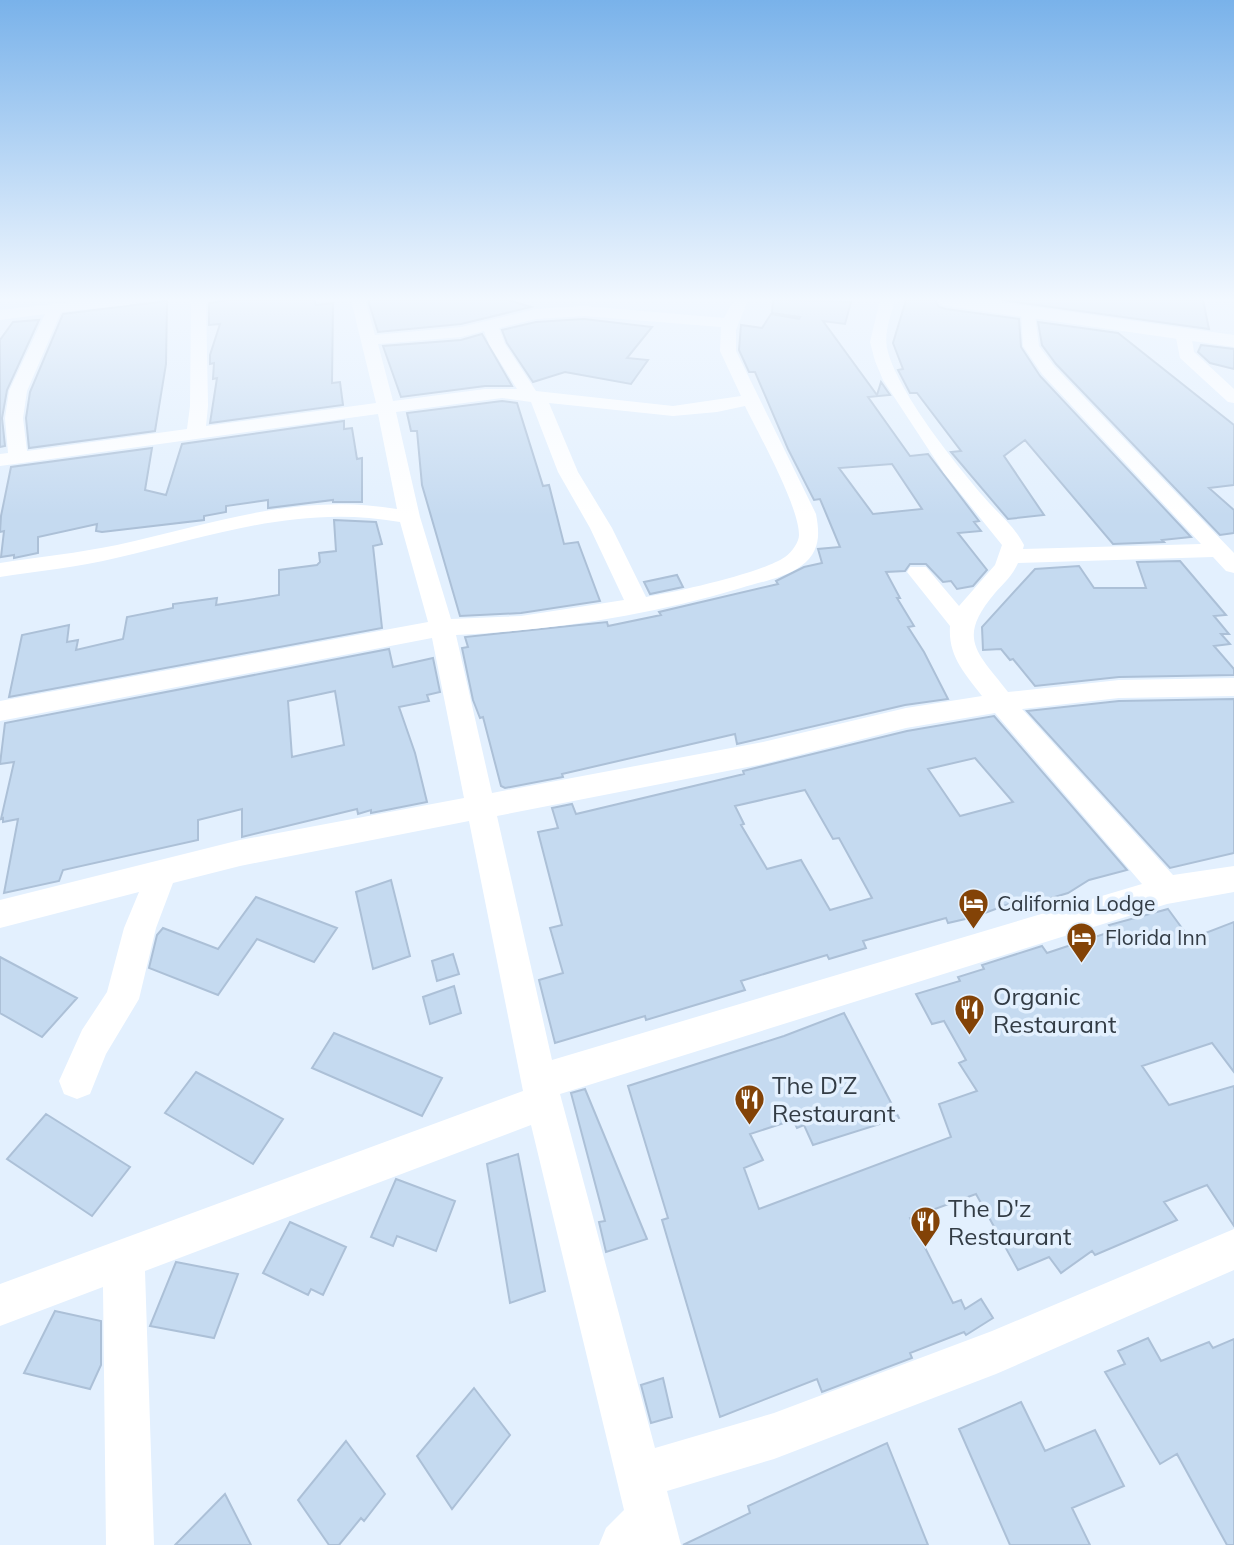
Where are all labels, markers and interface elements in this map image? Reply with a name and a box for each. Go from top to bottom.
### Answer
hotel icon: California Lodge [957,886,991,930]
place label: California Lodge [997,890,1155,916]
hotel icon: Florida Inn [1065,920,1099,964]
place label: Florida Inn [1105,924,1207,950]
place label: Organic Restaurant [993,981,1116,1039]
restaurant icon: Organic Restaurant [953,993,987,1037]
place label: The D'Z Restaurant [772,1070,895,1128]
restaurant icon: The D'Z Restaurant [732,1082,766,1126]
place label: The D'z Restaurant [948,1193,1071,1251]
restaurant icon: The D'z Restaurant [908,1205,942,1249]

